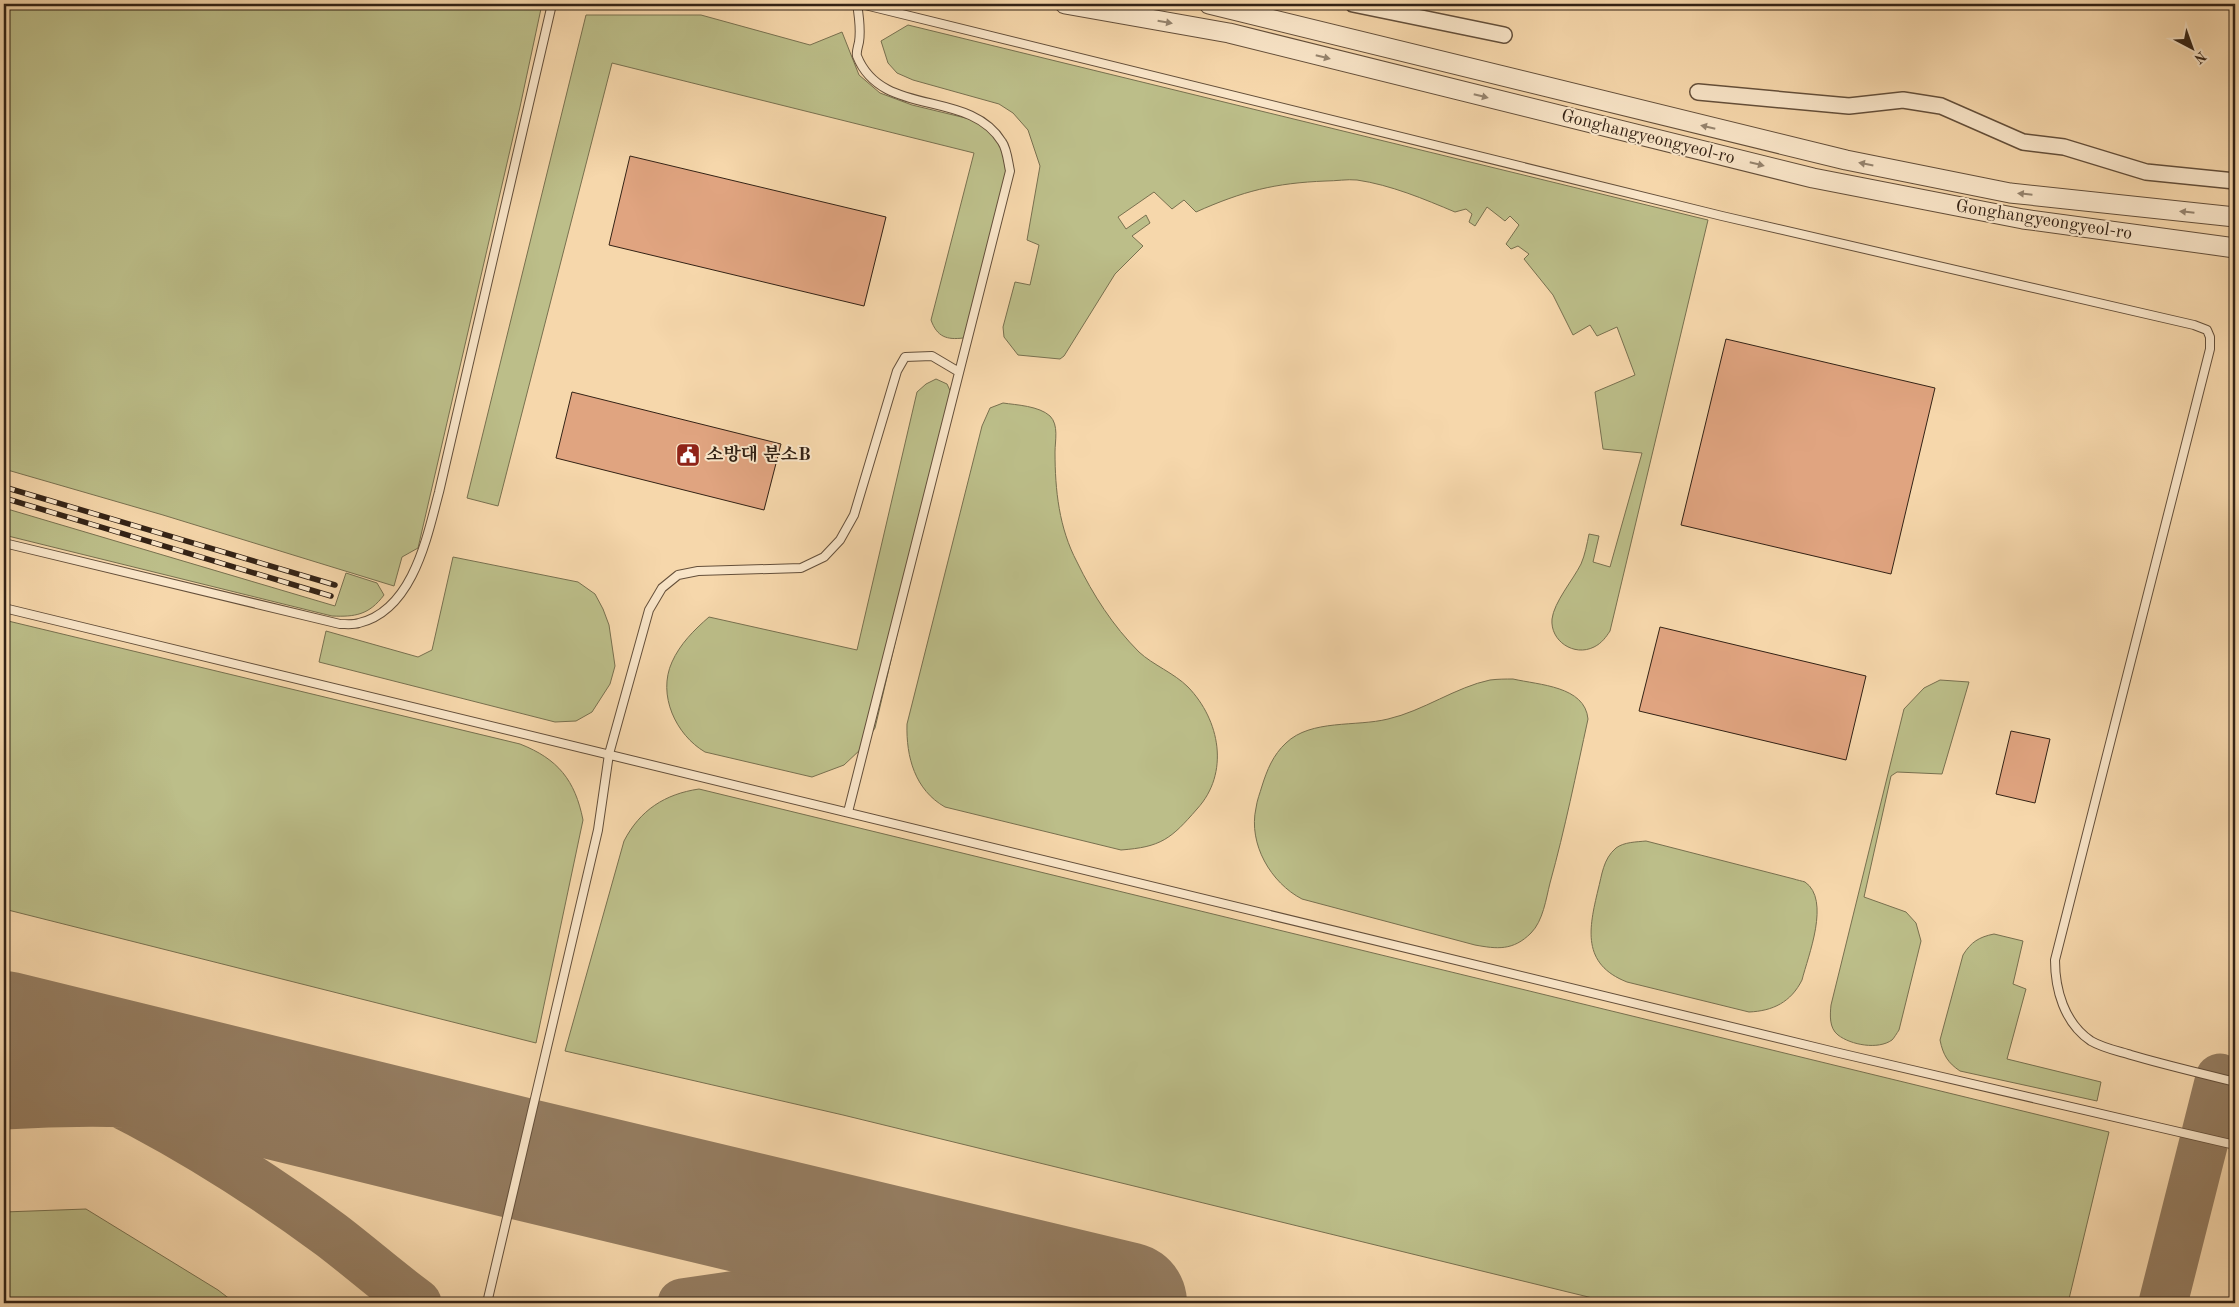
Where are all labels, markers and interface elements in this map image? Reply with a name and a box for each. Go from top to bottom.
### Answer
one-way arrow [1157,18,1173,26]
north arrow [2166,22,2216,72]
text: N [2191,48,2209,66]
one-way arrow [1316,53,1331,61]
one-way arrow [1473,92,1488,100]
street label: Gonghangyeongyeol-ro [1559,107,1737,167]
one-way arrow [1700,123,1715,131]
one-way arrow [1857,159,1873,167]
one-way arrow [1750,161,1765,169]
one-way arrow [2017,190,2033,198]
street label: Gonghangyeongyeol-ro [1954,197,2134,243]
one-way arrow [2178,208,2194,216]
public building icon: 소방대 분소B [675,442,701,468]
place label: 소방대 분소B [706,444,811,464]

